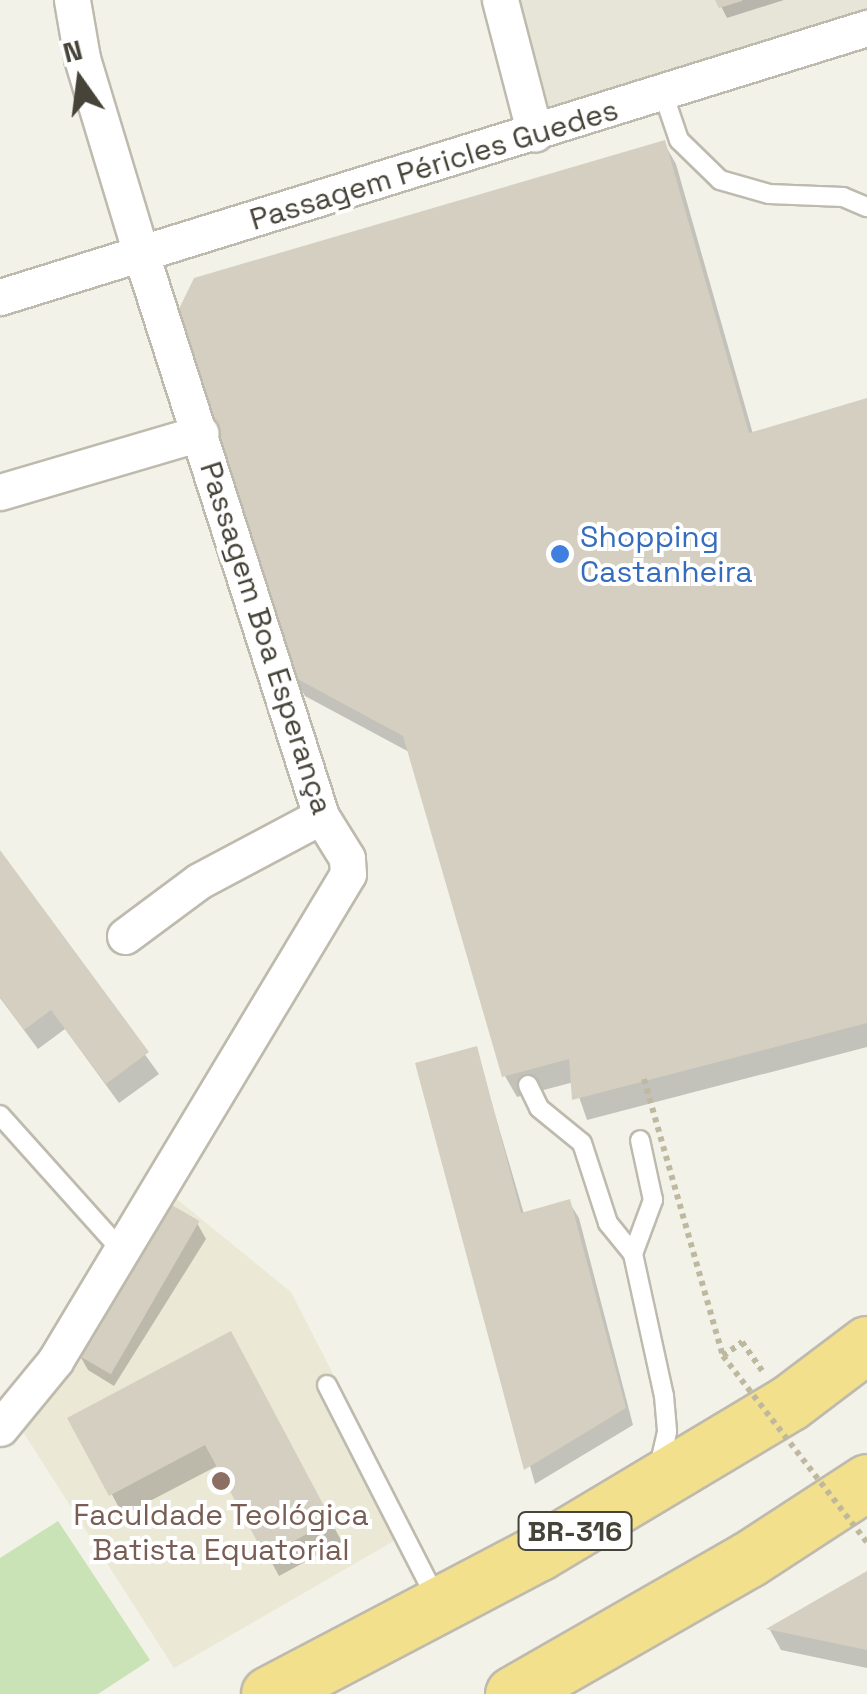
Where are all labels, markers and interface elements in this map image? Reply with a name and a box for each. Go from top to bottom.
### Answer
north arrow [30,30,130,130]
text: N [59,31,86,71]
street label: Passagem Péricles Guedes [246,92,622,238]
street label: Passagem Boa Esperança [192,457,340,819]
place label: Shopping Castanheira [580,519,753,590]
marker: Shopping Castanheira [549,543,571,565]
marker: Faculdade Teológica Batista Equatorial [210,1470,232,1492]
place label: Faculdade Teológica Batista Equatorial [73,1497,369,1568]
road number: BR-316 [518,1508,632,1554]

